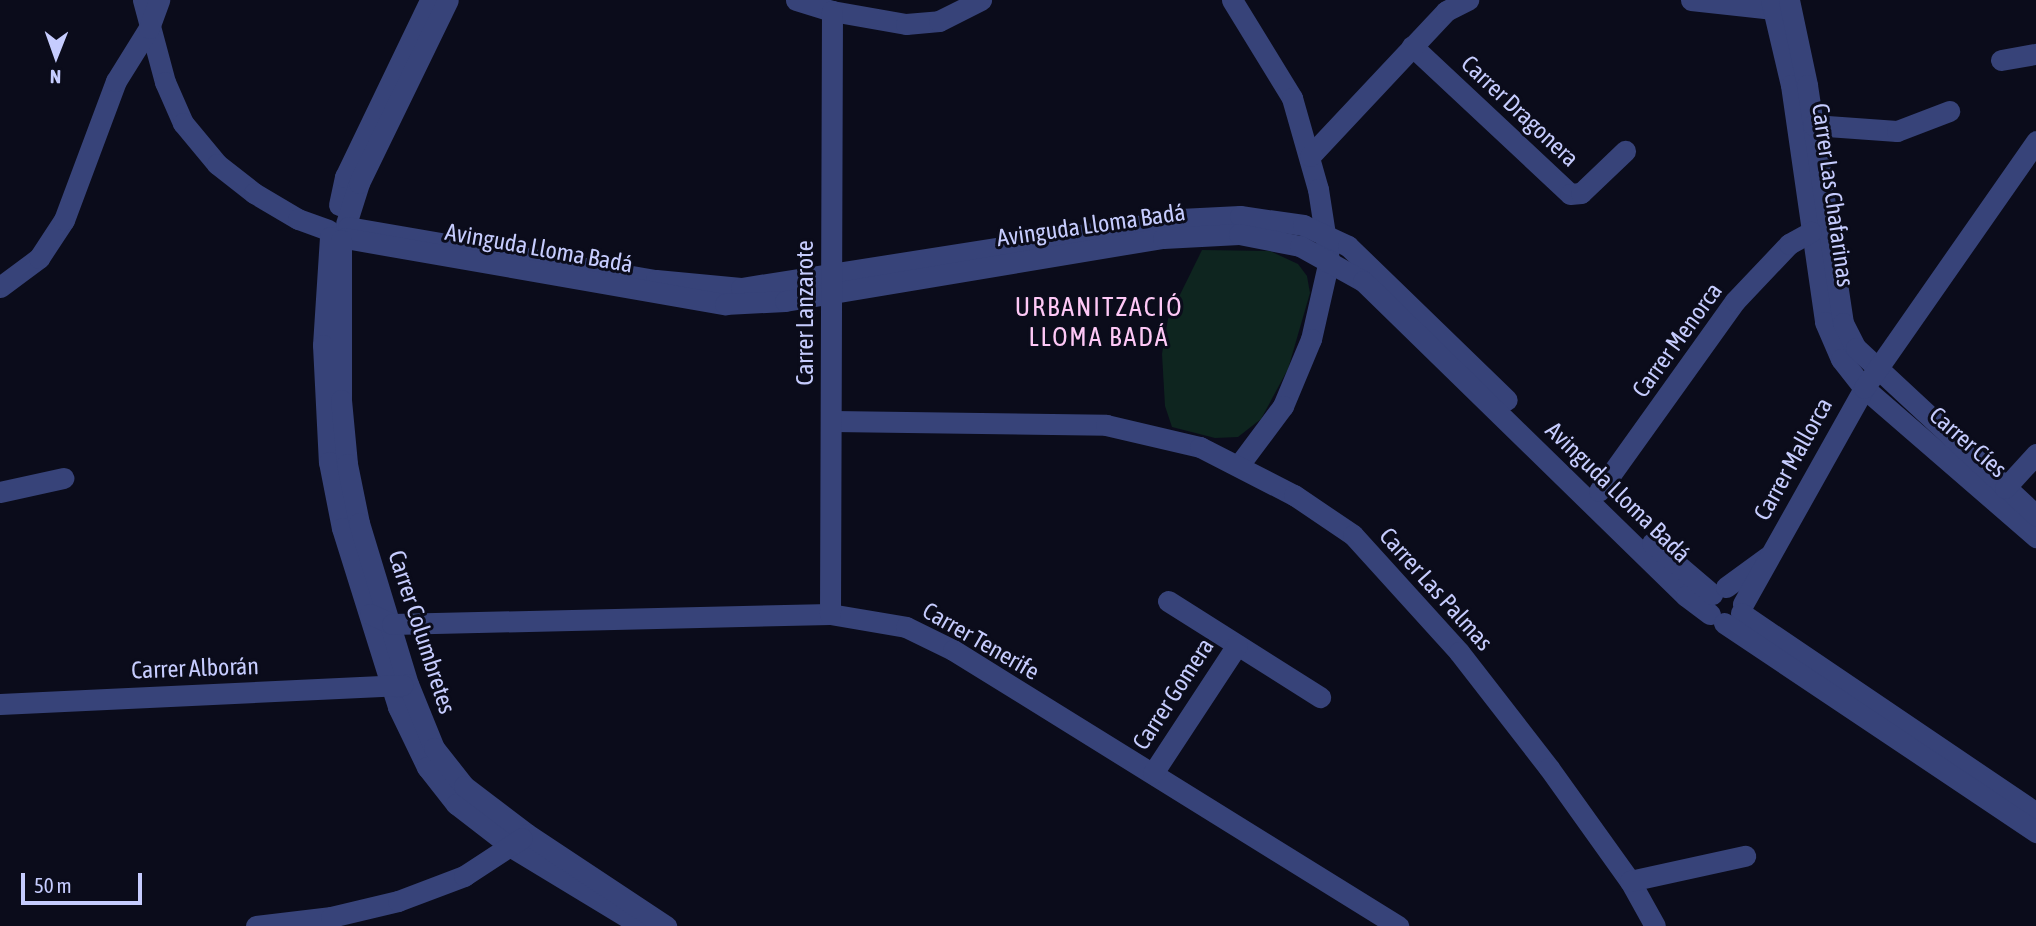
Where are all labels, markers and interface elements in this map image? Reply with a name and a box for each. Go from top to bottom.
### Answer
north arrow [21,21,91,91]
street label: Carrer Dragonera [1455,49,1585,173]
text: N [50,66,61,88]
street label: Carrer Las Chafarinas [1806,101,1860,289]
street label: Avinguda Lloma Badá [995,198,1187,252]
street label: Avinguda Lloma Badá [443,217,635,279]
street label: Carrer Lanzarote [791,240,819,386]
street label: Carrer Menorca [1626,277,1728,403]
district label: URBANITZACIÓ LLOMA BADÁ [1016,292,1182,354]
street label: Carrer Mallorca [1748,393,1838,525]
street label: Carrer Cíes [1923,401,2013,483]
street label: Avinguda Lloma Badá [1540,416,1696,568]
street label: Carrer Las Palmas [1373,522,1499,656]
street label: Carrer Columbretes [382,547,462,717]
street label: Carrer Tenerife [917,596,1045,686]
street label: Carrer Gomera [1126,633,1220,755]
street label: Carrer Alborán [131,651,259,685]
scale bar [24,860,145,904]
text: 50 m [34,873,72,897]

